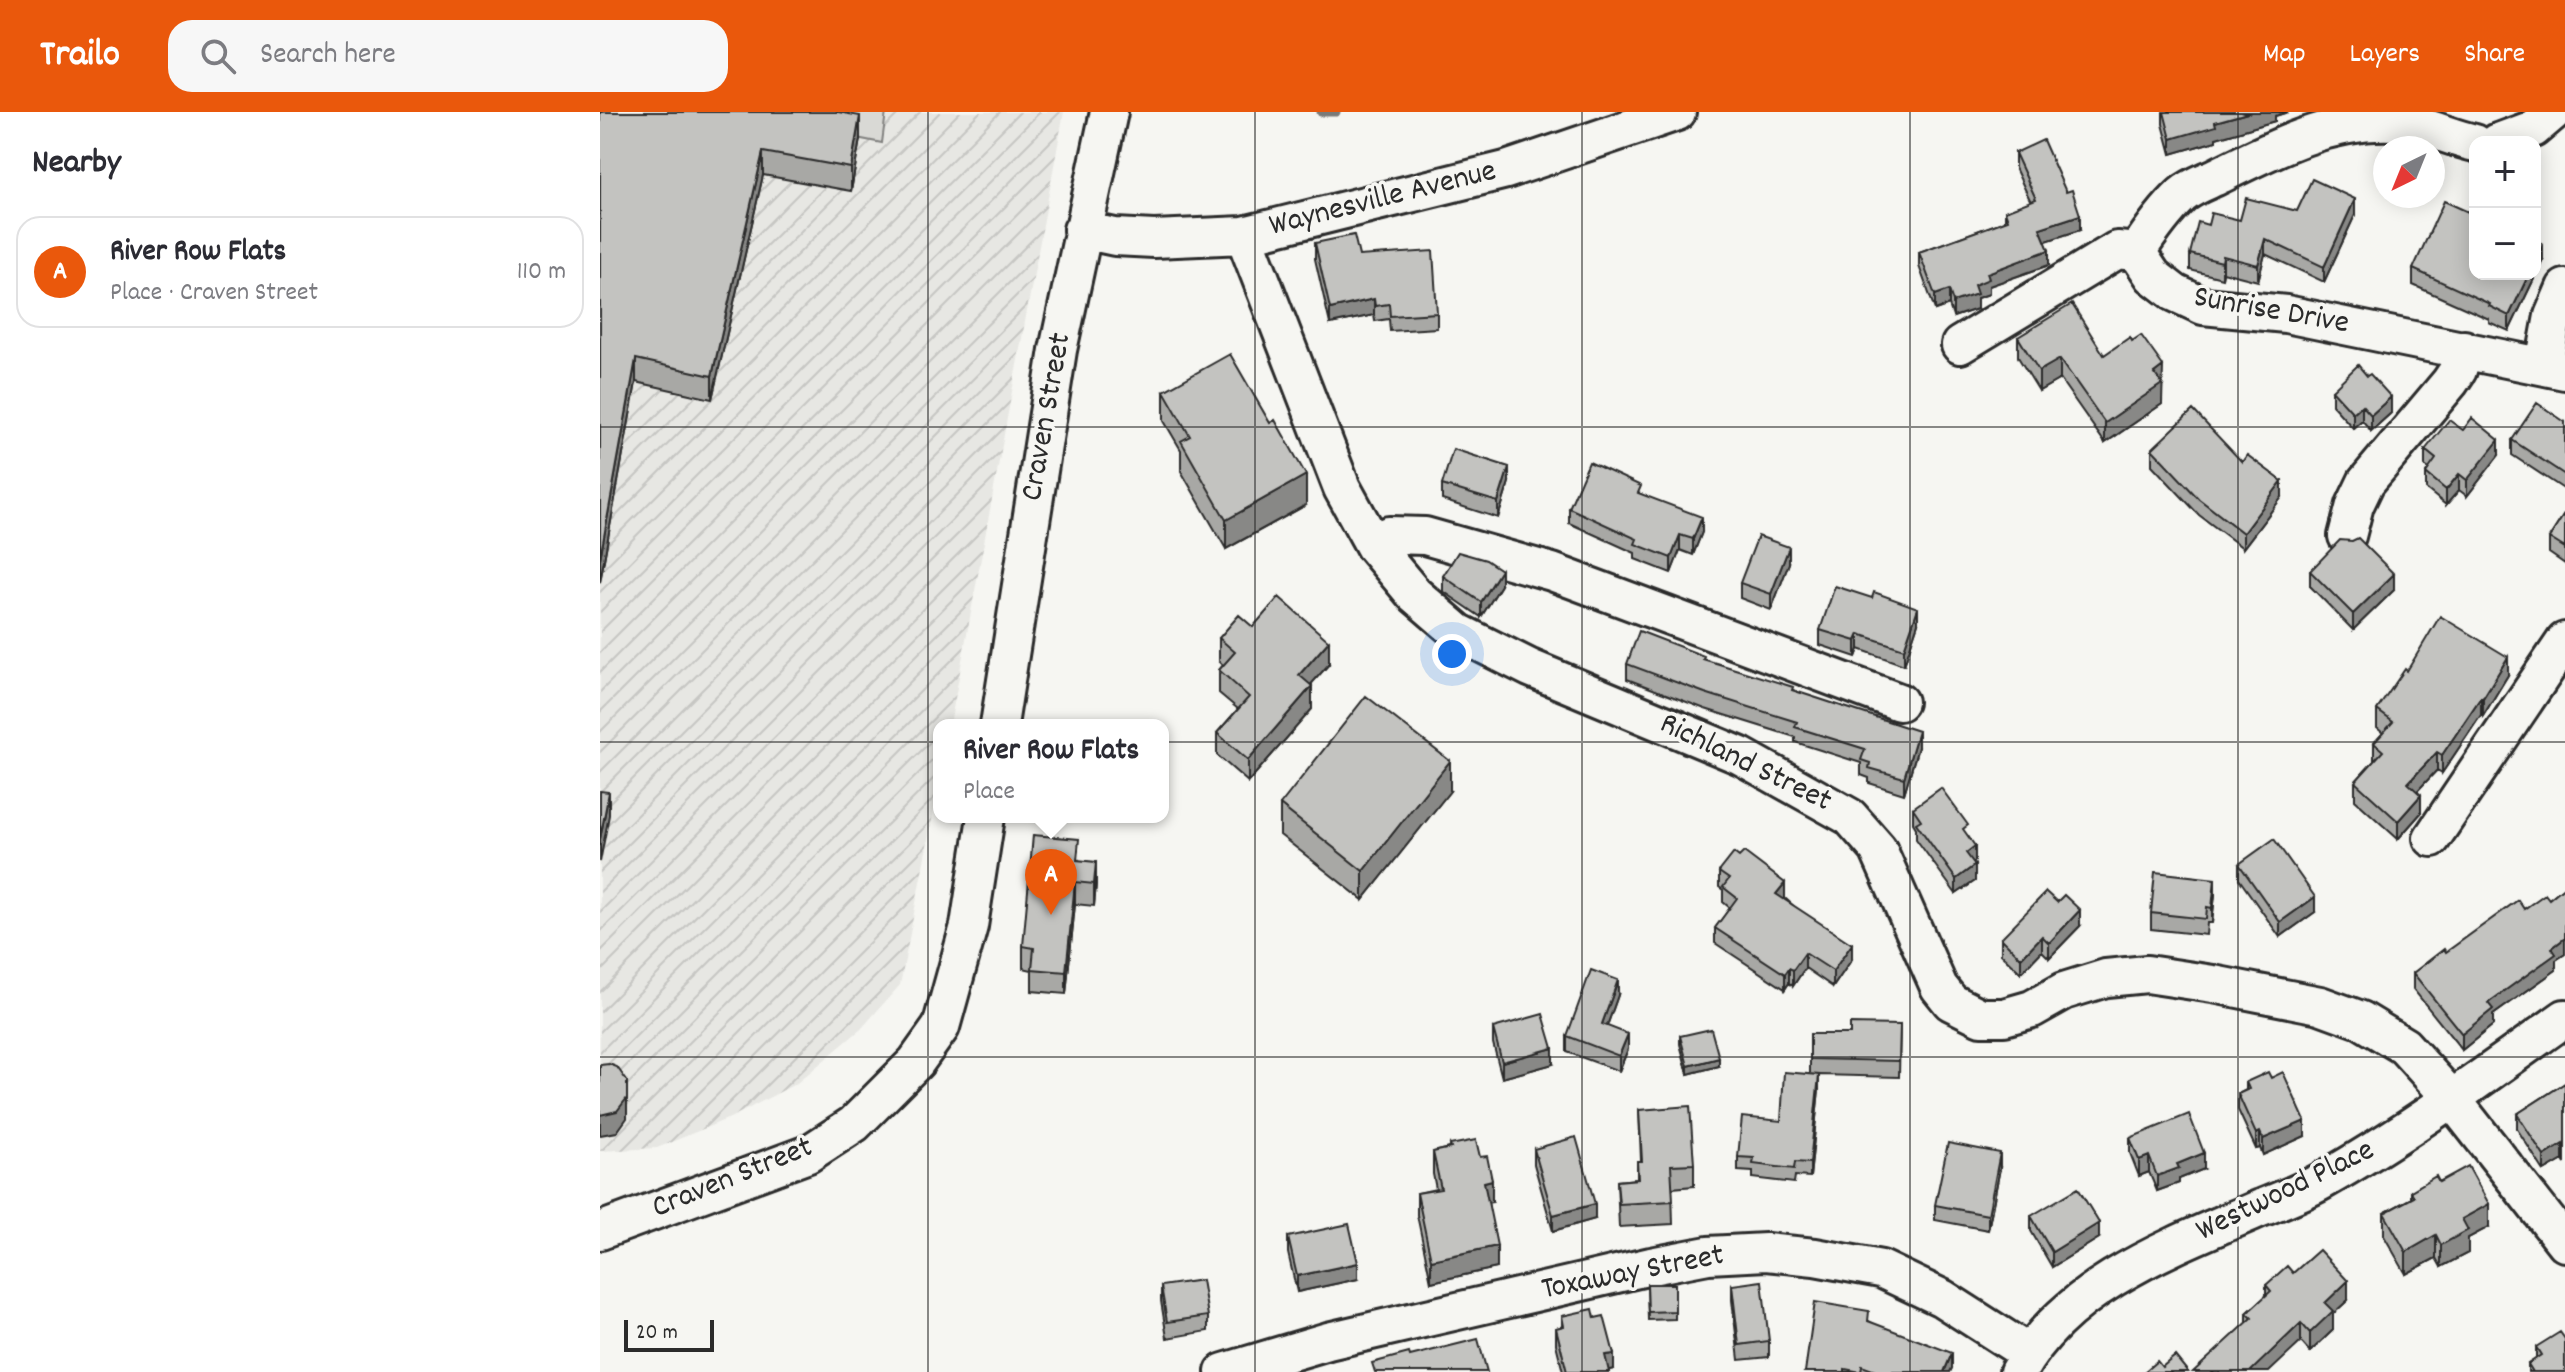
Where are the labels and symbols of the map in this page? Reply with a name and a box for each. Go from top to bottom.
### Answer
north arrow [2373,136,2445,208]
street label: Waynesville Avenue [1265,150,1501,250]
street label: Sunrise Drive [2190,276,2352,348]
street label: Craven Street [1011,329,1085,505]
your location [1432,634,1472,674]
street label: Richland Street [1651,702,1839,826]
pin: A [1025,849,1077,915]
street label: Craven Street [646,1126,821,1232]
street label: Westwood Place [2189,1129,2383,1255]
street label: Toxaway Street [1538,1234,1728,1314]
scale bar [624,1316,714,1352]

